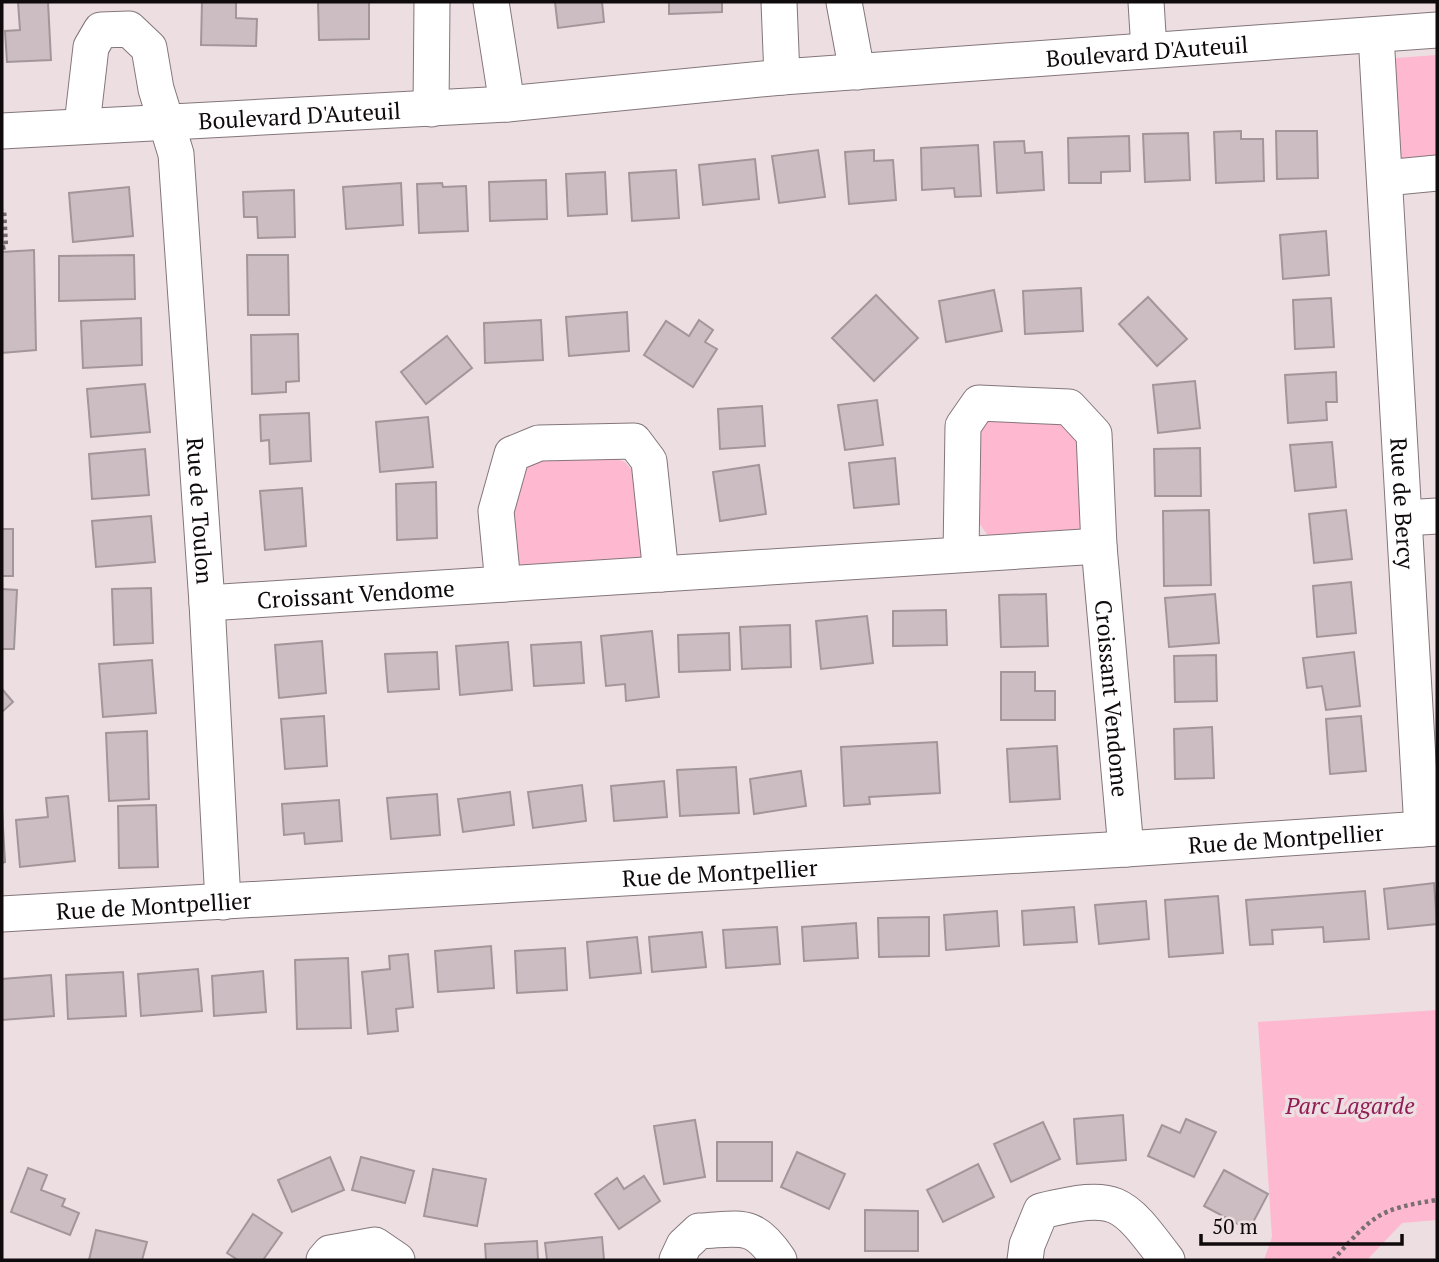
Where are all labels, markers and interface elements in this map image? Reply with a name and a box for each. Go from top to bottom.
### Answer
street label: Boulevard D'Auteuil [1045,28,1249,74]
street label: Boulevard D'Auteuil [198,94,402,136]
street label: Rue de Toulon [180,436,221,585]
street label: Rue de Bercy [1384,436,1422,570]
street label: Croissant Vendome [256,572,455,615]
street label: Croissant Vendome [1088,598,1137,798]
street label: Rue de Montpellier [1187,816,1385,860]
street label: Rue de Montpellier [621,851,819,894]
street label: Rue de Montpellier [55,884,252,926]
park label: Parc Lagarde [1284,1090,1415,1121]
scale bar [1201,1202,1402,1246]
text: 50 m [1212,1212,1258,1240]

